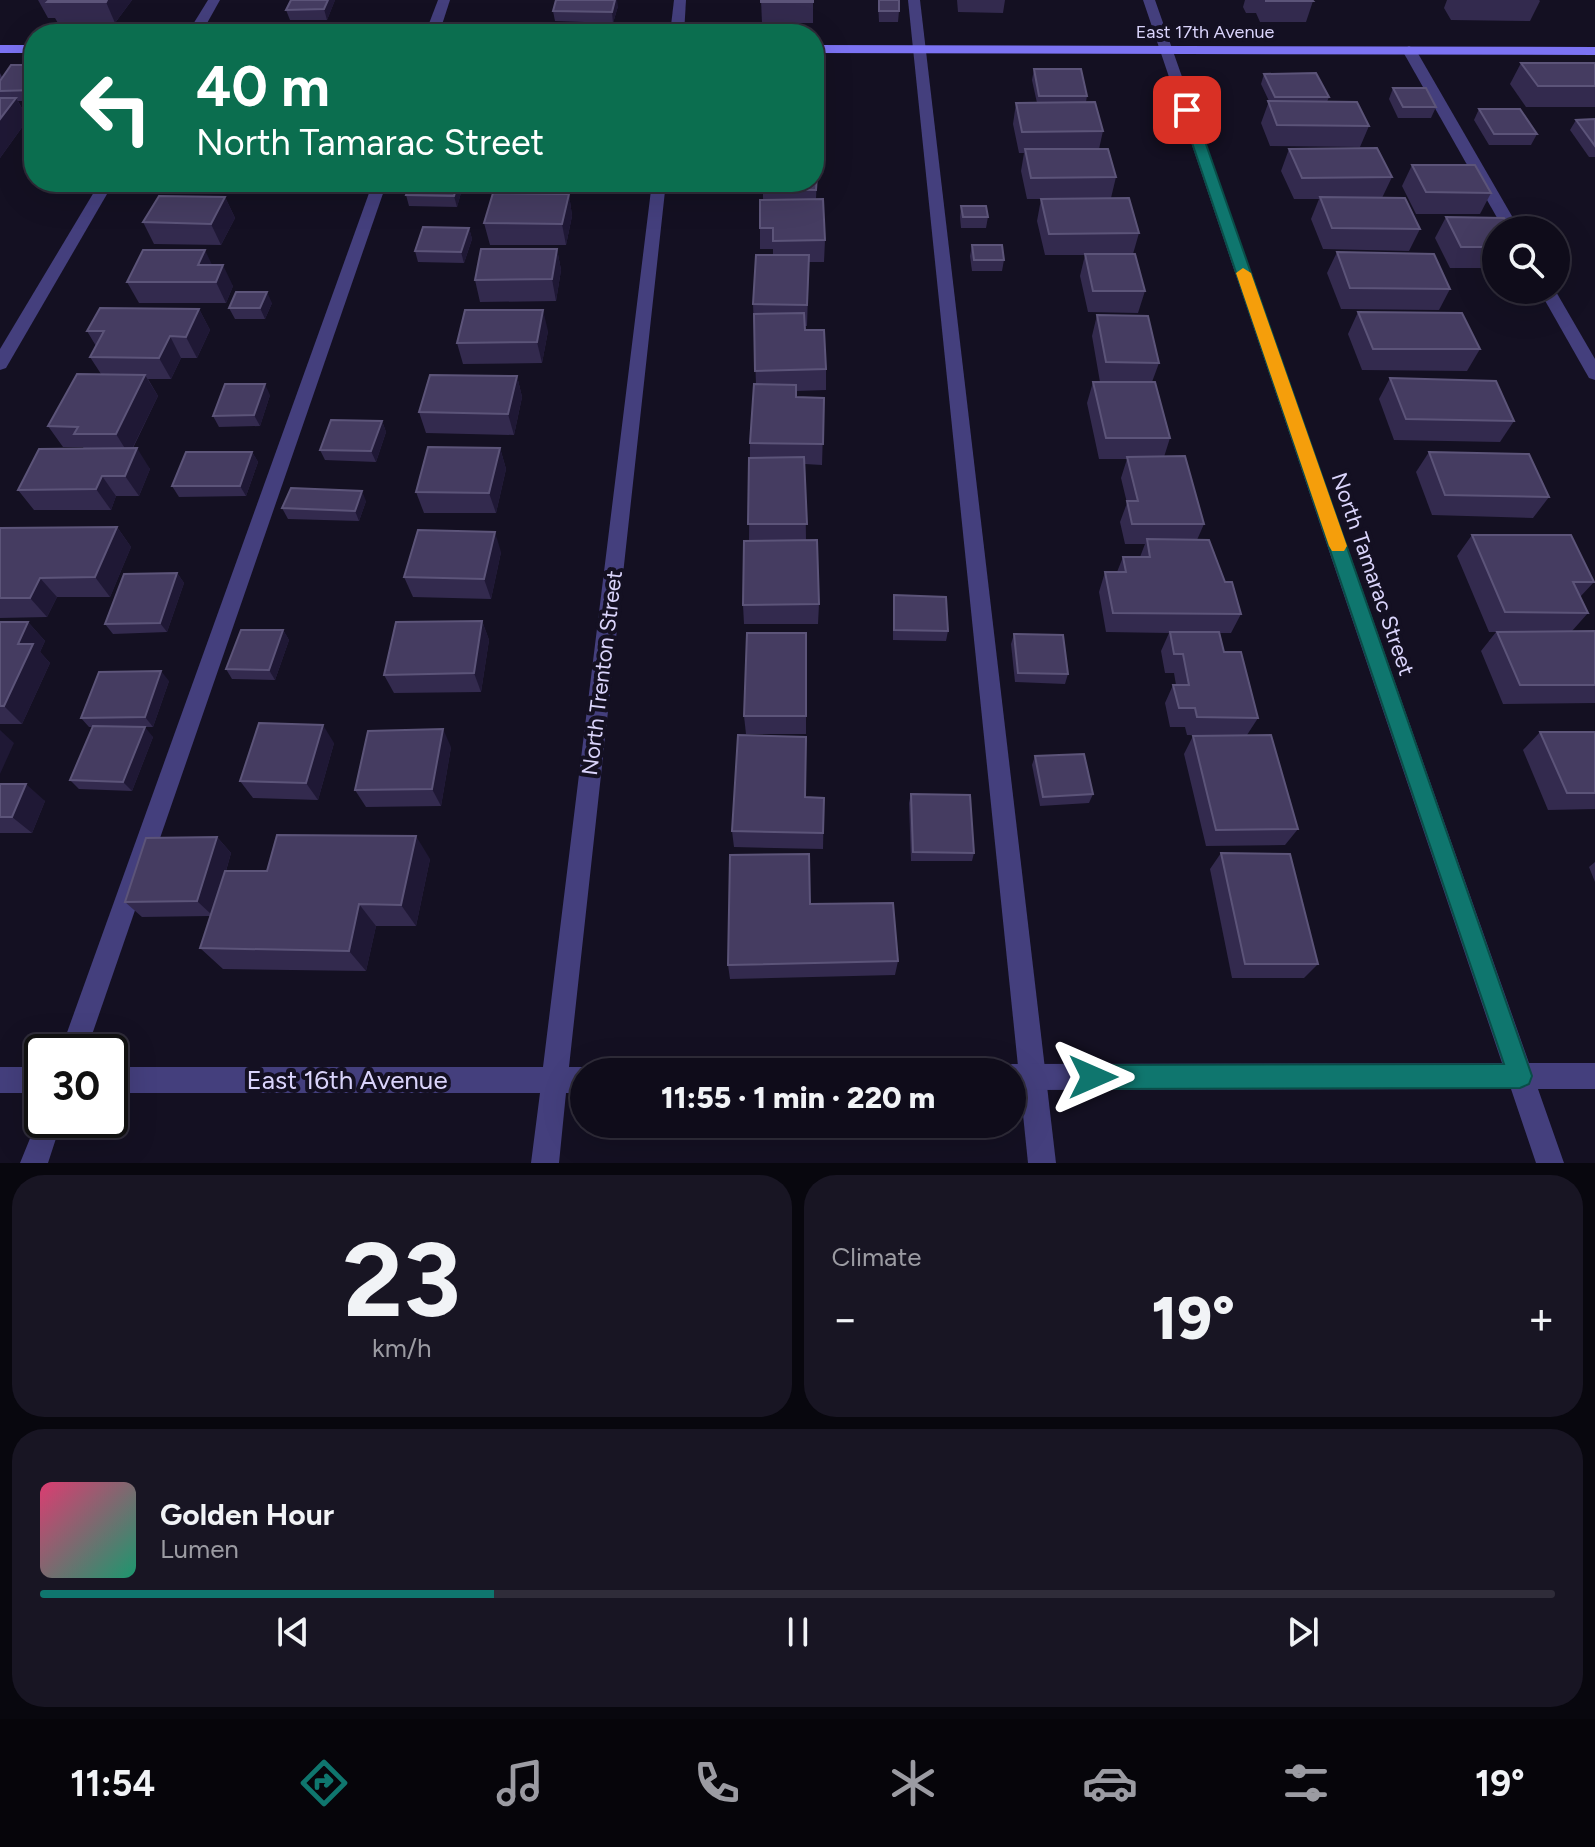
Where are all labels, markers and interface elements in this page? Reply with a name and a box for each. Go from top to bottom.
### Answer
street label: East 17th Avenue [1136,21,1275,43]
text: 40 m [196,53,330,120]
icon: left [64,56,168,160]
pin [1153,76,1221,144]
icon: arrive [1165,88,1209,132]
text: North Tamarac Street [196,121,544,164]
map controls [1482,216,1570,304]
button: search [1482,216,1570,304]
street label: North Tamarac Street [1326,469,1420,679]
street label: North Trenton Street [576,569,628,777]
speed limit sign: 30 [24,1034,128,1138]
position arrow [1051,1035,1135,1119]
street label: East 16th Avenue [246,1064,448,1096]
text: 11:55 · 1 min · 220 m [661,1079,935,1116]
text: 23 [343,1217,461,1342]
text: Climate [832,1241,921,1273]
text: 19° [1151,1282,1235,1354]
text: − [832,1292,859,1345]
text: + [1528,1292,1555,1345]
text: km/h [372,1332,431,1364]
text: Golden Hour [160,1496,334,1533]
text: Lumen [160,1533,239,1565]
icon: previous [271,1610,315,1654]
icon: pause [776,1610,820,1654]
icon: next [1281,1610,1325,1654]
icon: directions [296,1755,352,1811]
icon: music [492,1755,548,1811]
icon: phone [689,1755,745,1811]
icon: climate [885,1755,941,1811]
icon: car [1082,1755,1138,1811]
icon: filters [1278,1755,1334,1811]
text: 11:54 [70,1762,155,1805]
text: 19° [1475,1762,1525,1805]

